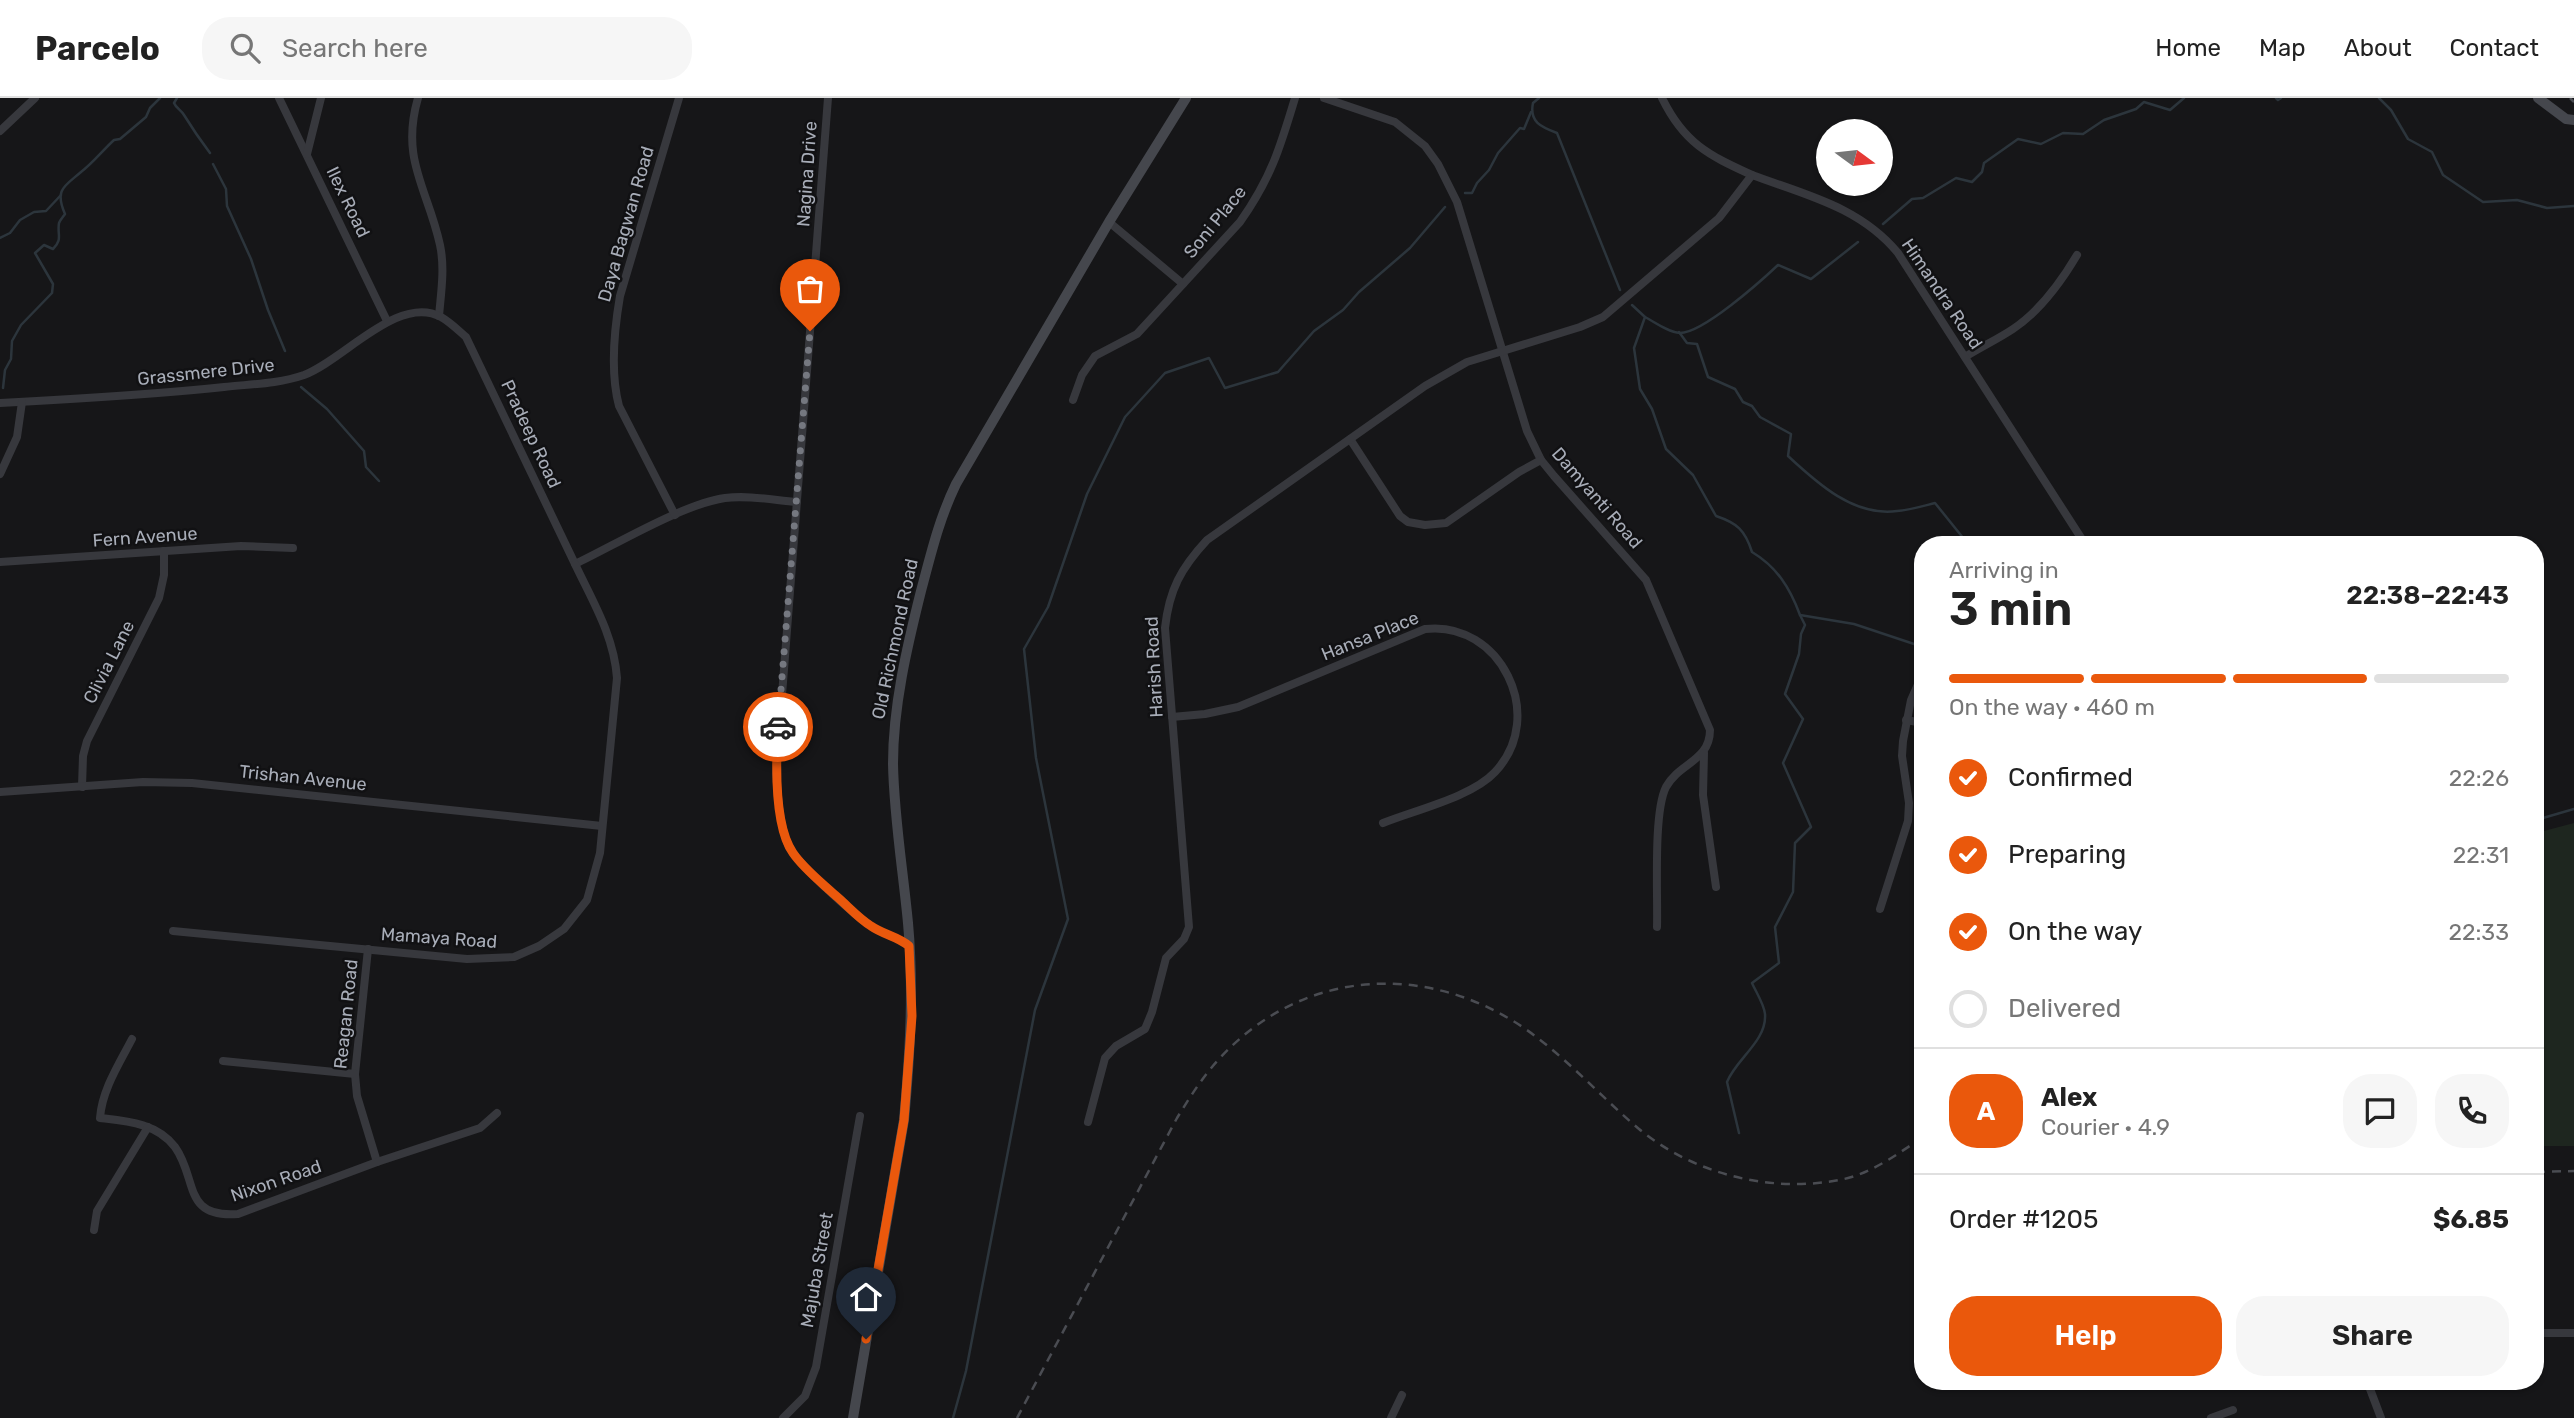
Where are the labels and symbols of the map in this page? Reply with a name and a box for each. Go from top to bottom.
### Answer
north arrow [1816,119,1894,196]
street label: Nagina Drive [792,120,822,228]
street label: Daya Bagwan Road [593,144,659,304]
street label: Ilex Road [321,163,375,241]
street label: Soni Place [1179,181,1251,263]
street label: Himandra Road [1897,235,1987,353]
pin [780,259,840,331]
street label: Grassmere Drive [136,354,276,390]
street label: Pradeep Road [496,376,566,492]
street label: Damyanti Road [1547,443,1647,553]
street label: Fern Avenue [92,522,198,552]
street label: Old Richmond Road [867,557,923,721]
street label: Hansa Place [1318,606,1422,666]
street label: Harish Road [1140,616,1168,718]
street label: Clivia Lane [79,617,139,707]
courier [743,692,813,762]
street label: Trishan Avenue [238,760,368,796]
street label: Mamaya Road [380,923,498,953]
street label: Reagan Road [329,958,363,1070]
street label: Nixon Road [228,1155,324,1207]
street label: Majuba Street [796,1211,838,1329]
pin [836,1267,896,1339]

